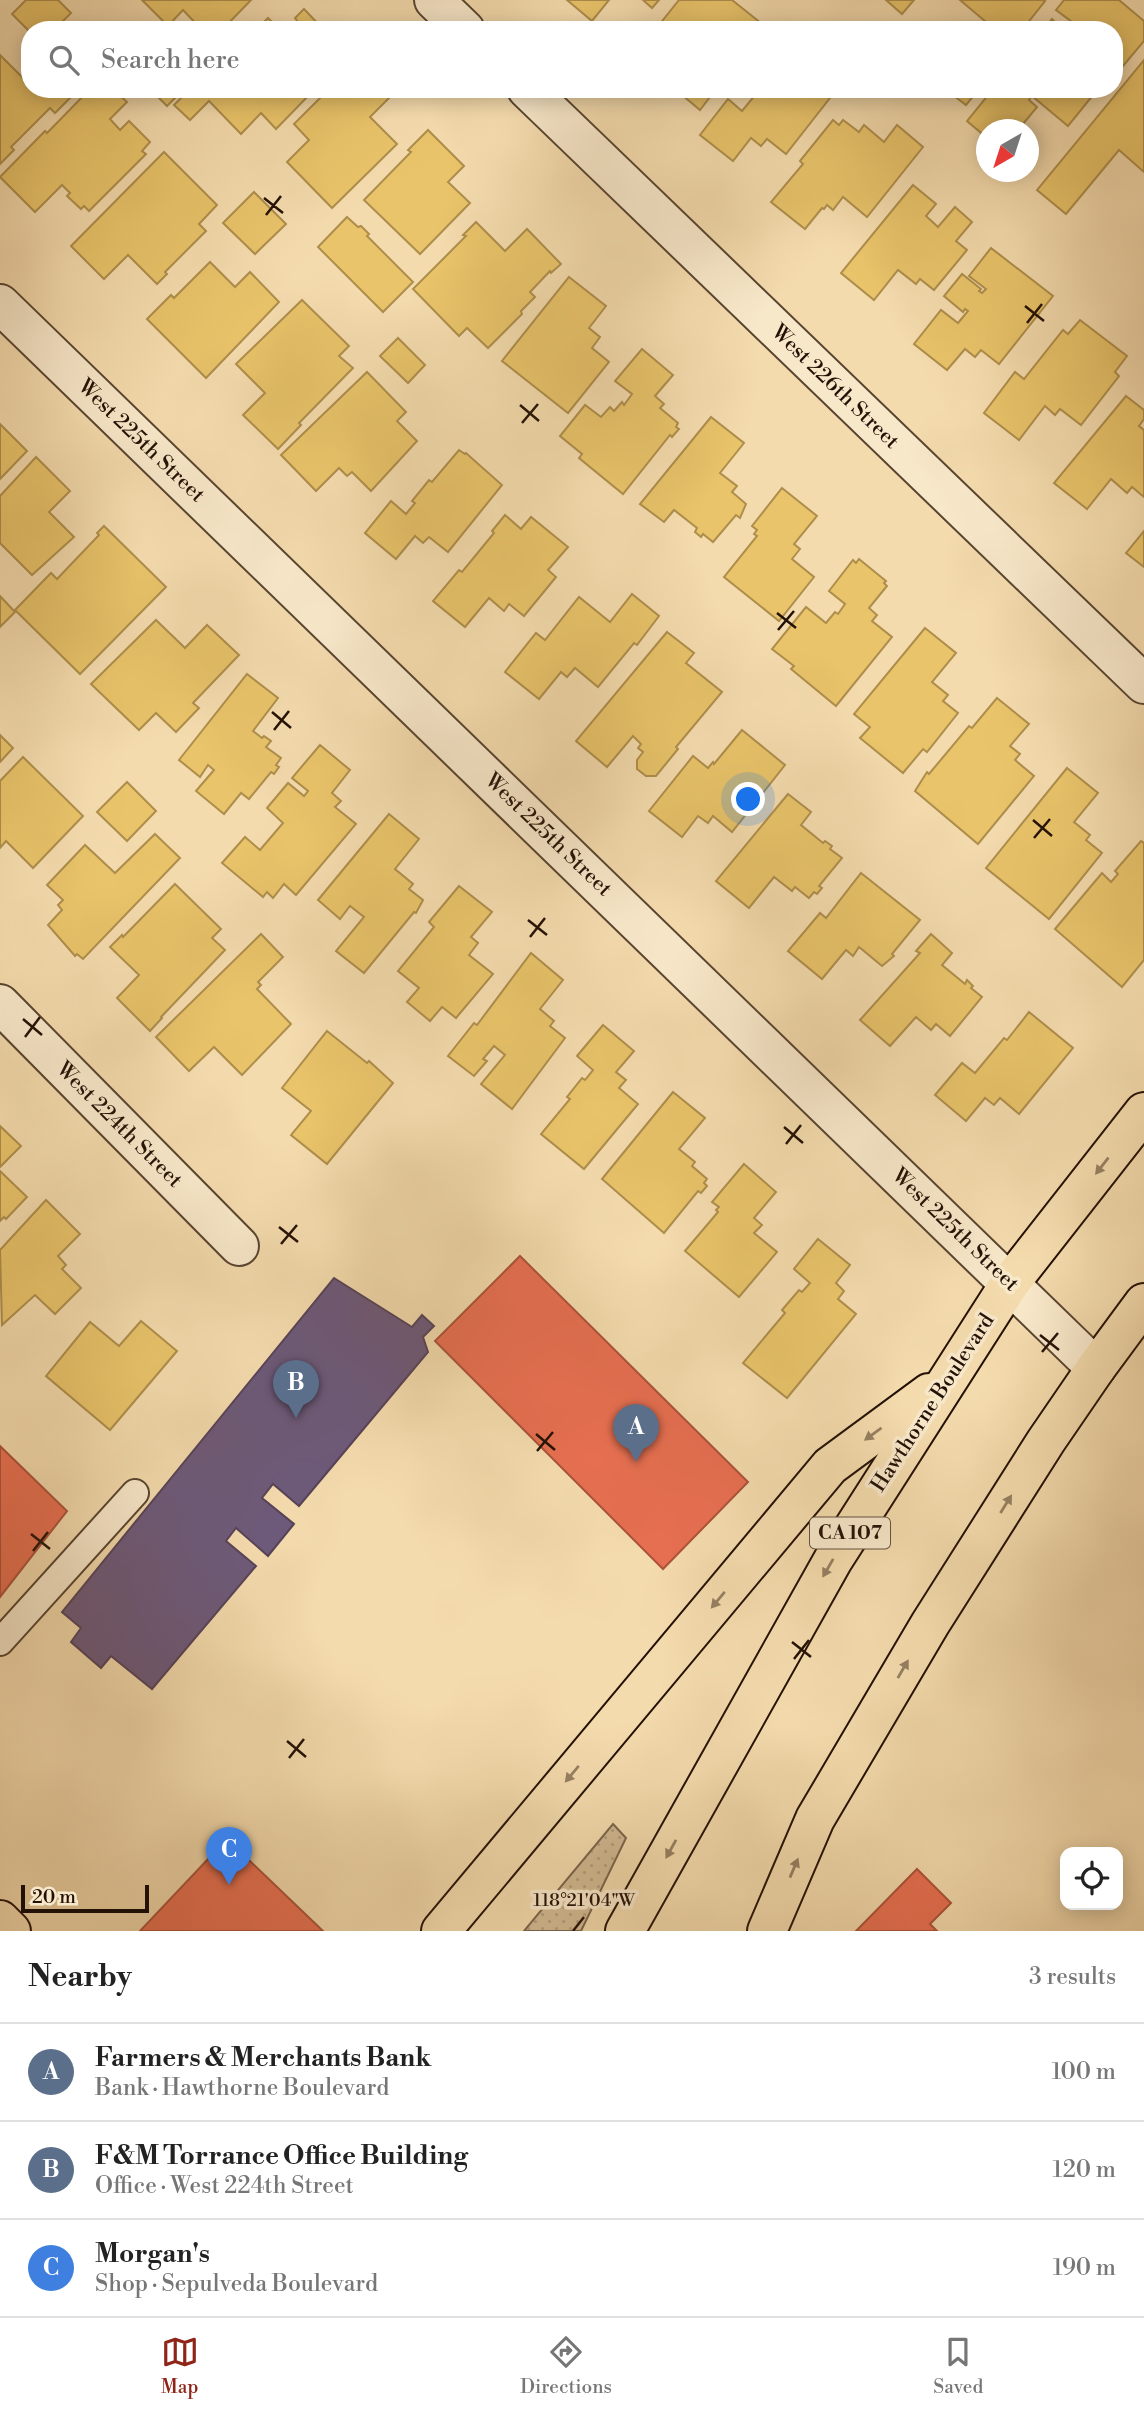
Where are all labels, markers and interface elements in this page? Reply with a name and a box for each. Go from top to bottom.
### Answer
search box [21,21,1123,98]
icon: search [45,41,83,79]
text: Search here [101,44,240,76]
north arrow [976,119,1039,182]
street label: West 226th Street [765,319,905,455]
street label: West 225th Street [71,373,210,509]
street label: West 225th Street [478,767,617,903]
your location [731,782,765,816]
street label: West 224th Street [50,1056,188,1194]
one-way arrow [1094,1156,1109,1174]
street label: West 225th Street [885,1162,1024,1298]
street label: Hawthorne Boulevard [866,1309,1001,1497]
pin: B [273,1360,319,1418]
pin: A [613,1404,659,1462]
one-way arrow [864,1427,882,1441]
one-way arrow [999,1494,1012,1514]
road number: CA 107 [810,1518,890,1548]
one-way arrow [822,1559,835,1578]
one-way arrow [711,1591,726,1608]
one-way arrow [897,1659,909,1678]
one-way arrow [565,1766,580,1783]
pin: C [206,1827,252,1885]
one-way arrow [665,1840,677,1859]
map controls [1060,1847,1123,1910]
button: locate [1060,1847,1123,1910]
one-way arrow [789,1858,800,1879]
scale bar [21,1882,149,1914]
text: 20 m [32,1885,76,1909]
text: 118°21'04"W [533,1889,635,1912]
text: Nearby [28,1958,132,1996]
text: 3 results [1029,1963,1116,1991]
text: Farmers & Merchants Bank [95,2042,431,2074]
text: A [43,2058,59,2086]
text: 100 m [1051,2058,1116,2086]
text: Bank · Hawthorne Boulevard [95,2074,389,2102]
text: F&M Torrance Office Building [95,2140,468,2172]
text: B [42,2156,60,2184]
text: 120 m [1052,2156,1116,2184]
text: Office · West 224th Street [95,2172,354,2200]
text: Morgan's [95,2238,210,2270]
text: C [43,2254,59,2282]
text: 190 m [1053,2254,1116,2282]
text: Shop · Sepulveda Boulevard [95,2270,378,2298]
tab: Map [161,2333,199,2399]
tab: Directions [520,2333,612,2399]
tab: Saved [933,2333,983,2399]

